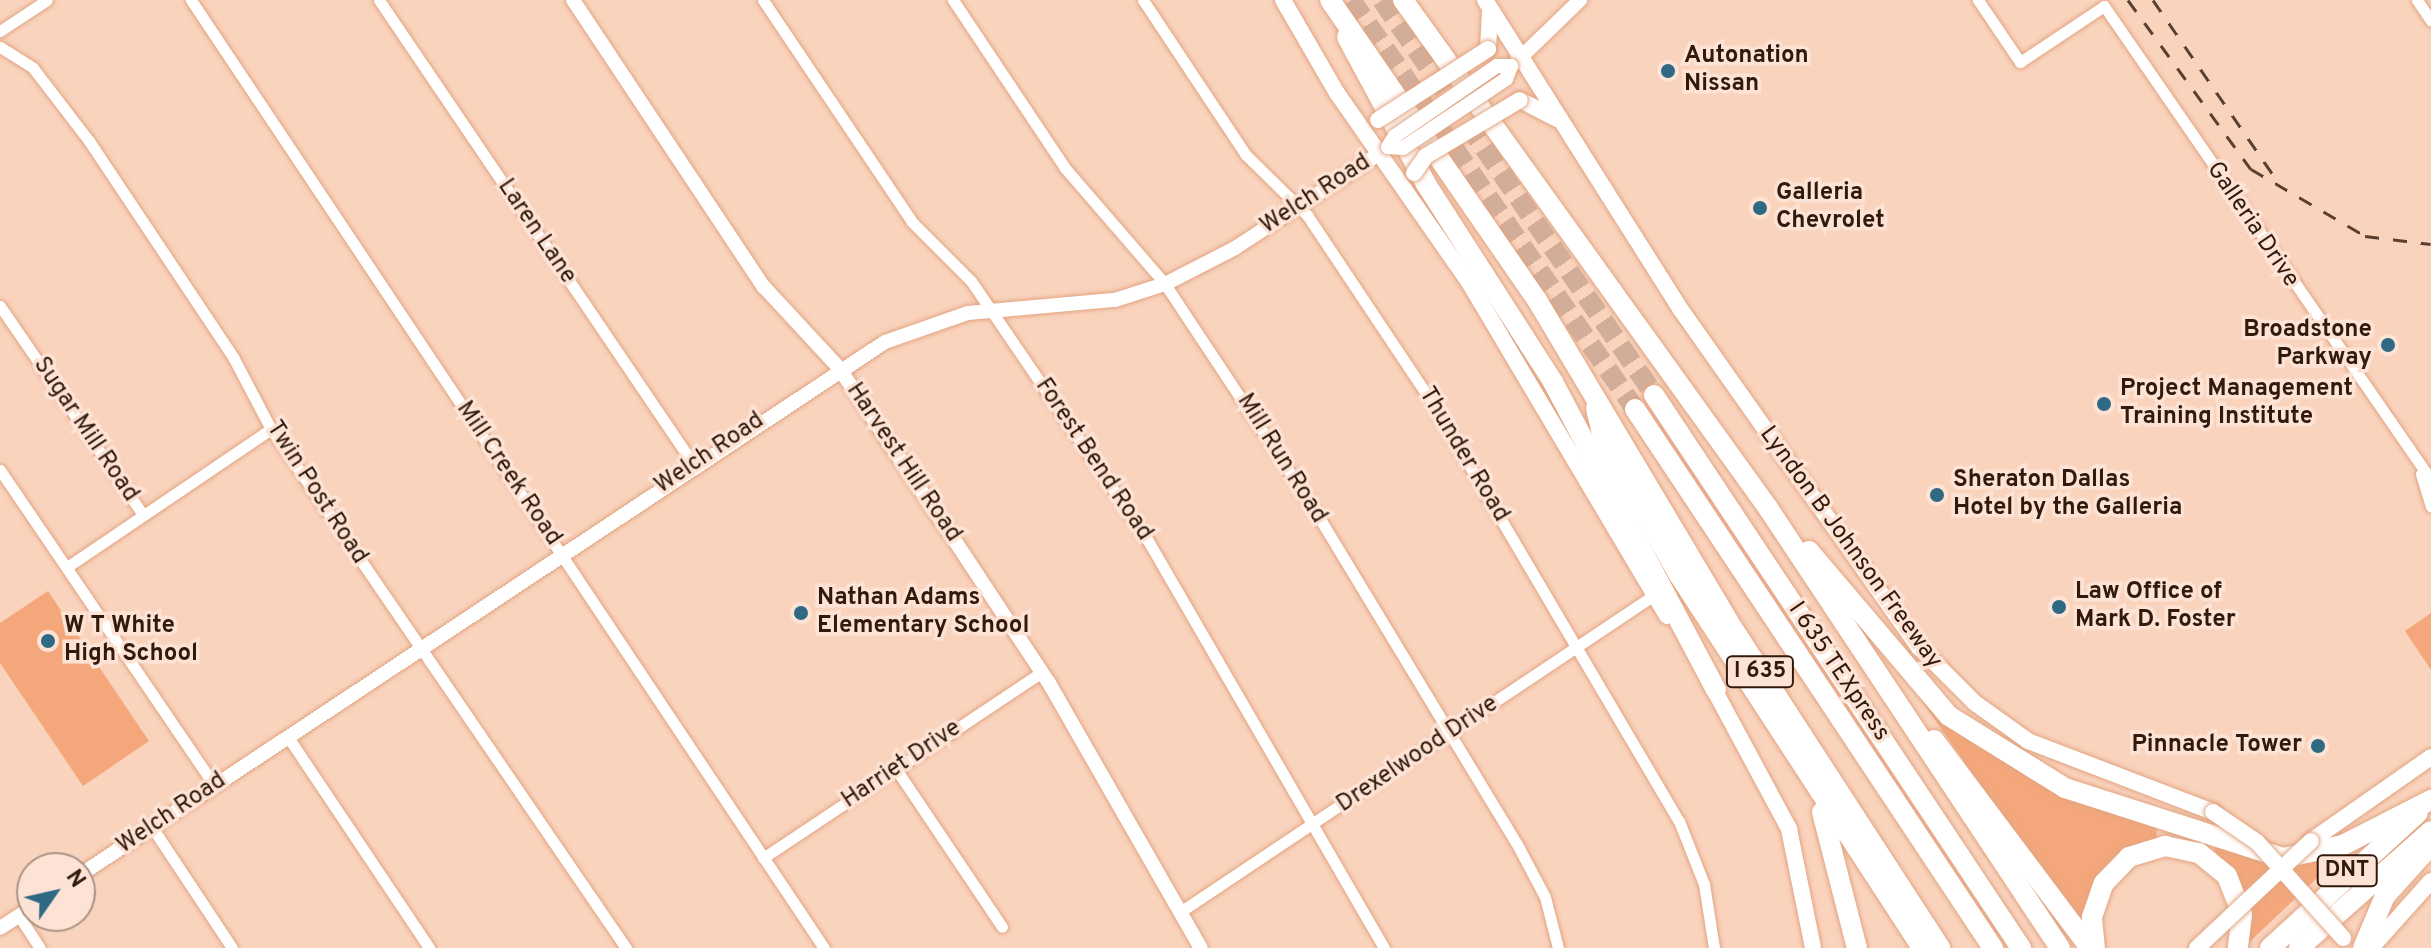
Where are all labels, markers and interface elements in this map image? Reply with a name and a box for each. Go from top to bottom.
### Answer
place label: Autonation Nissan [1684,43,1809,99]
marker: Autonation Nissan [1659,62,1677,80]
street label: Welch Road [1255,149,1377,241]
street label: Galleria Drive [2199,157,2305,293]
street label: Laren Lane [490,174,582,290]
place label: Galleria Chevrolet [1776,180,1885,236]
marker: Galleria Chevrolet [1751,199,1769,217]
place label: Broadstone Parkway [2243,317,2372,373]
marker: Broadstone Parkway [2379,336,2397,354]
street label: Sugar Mill Road [26,352,144,508]
street label: Forest Bend Road [1028,373,1158,547]
place label: Project Management Training Institute [2120,376,2353,432]
street label: Harvest Hill Road [839,378,967,548]
street label: Thunder Road [1411,382,1515,528]
street label: Mill Run Road [1230,389,1332,529]
marker: Project Management Training Institute [2095,395,2113,413]
street label: Mill Creek Road [449,396,567,552]
street label: Welch Road [650,407,770,501]
street label: Twin Post Road [259,416,373,570]
street label: Lyndon B Johnson Freeway [1752,421,1948,675]
place label: Sheraton Dallas Hotel by the Galleria [1953,467,2182,523]
marker: Sheraton Dallas Hotel by the Galleria [1928,486,1946,504]
place label: Law Office of Mark D. Foster [2075,579,2236,635]
place label: Nathan Adams Elementary School [817,585,1029,641]
street label: I 635 TEXpress [1781,597,1895,747]
marker: Law Office of Mark D. Foster [2050,598,2068,616]
marker: Nathan Adams Elementary School [792,604,810,622]
place label: W T White High School [64,613,198,669]
marker: W T White High School [39,632,57,650]
road number: I 635 [1724,654,1796,690]
street label: Drexelwood Drive [1332,690,1504,820]
street label: Harriet Drive [837,715,967,815]
place label: Pinnacle Tower [2131,732,2302,760]
marker: Pinnacle Tower [2309,737,2327,755]
street label: Welch Road [112,767,232,861]
north arrow [16,852,96,932]
road number: DNT [2315,853,2379,889]
text: N [59,865,90,894]

